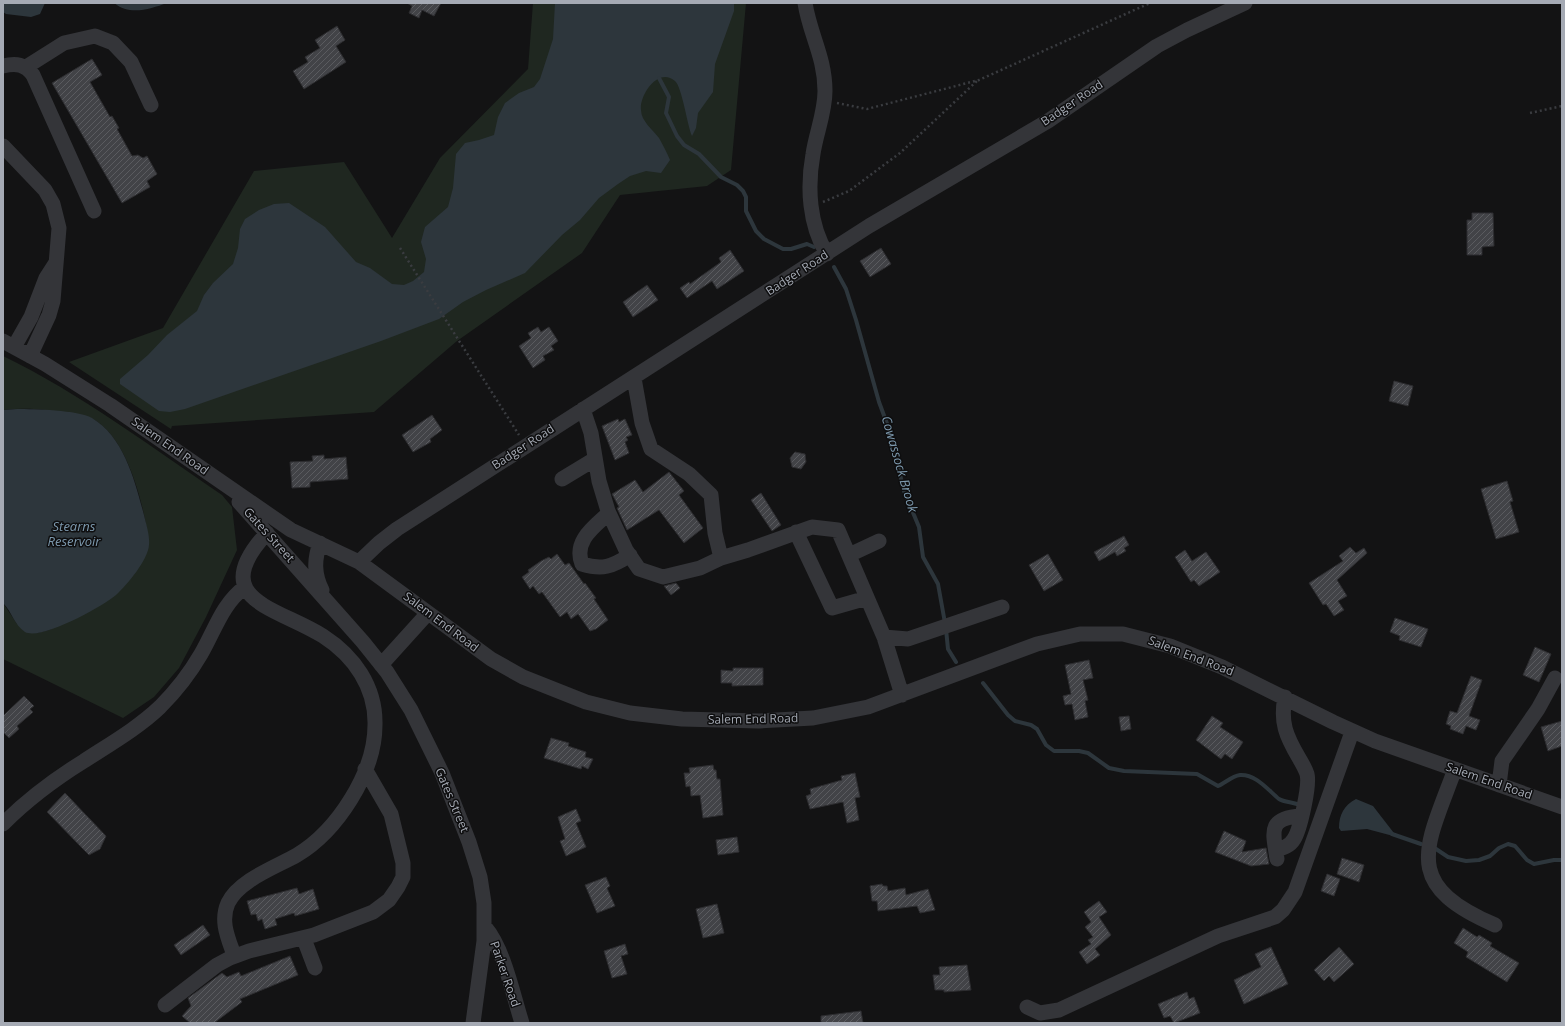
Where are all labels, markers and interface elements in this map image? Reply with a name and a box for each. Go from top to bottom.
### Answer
street label: Badger Road [1037,75,1106,130]
street label: Badger Road [762,246,831,299]
street label: Salem End Road [128,413,212,478]
water label: Cowassock Brook [878,414,923,515]
street label: Badger Road [488,420,557,473]
street label: Gates Street [240,503,299,566]
water label: Stearns Reservoir [48,517,101,550]
street label: Salem End Road [400,588,483,656]
street label: Salem End Road [1146,631,1236,680]
street label: Salem End Road [708,709,798,728]
street label: Salem End Road [1444,758,1535,803]
street label: Gates Street [431,765,474,835]
street label: Parker Road [486,939,525,1009]

